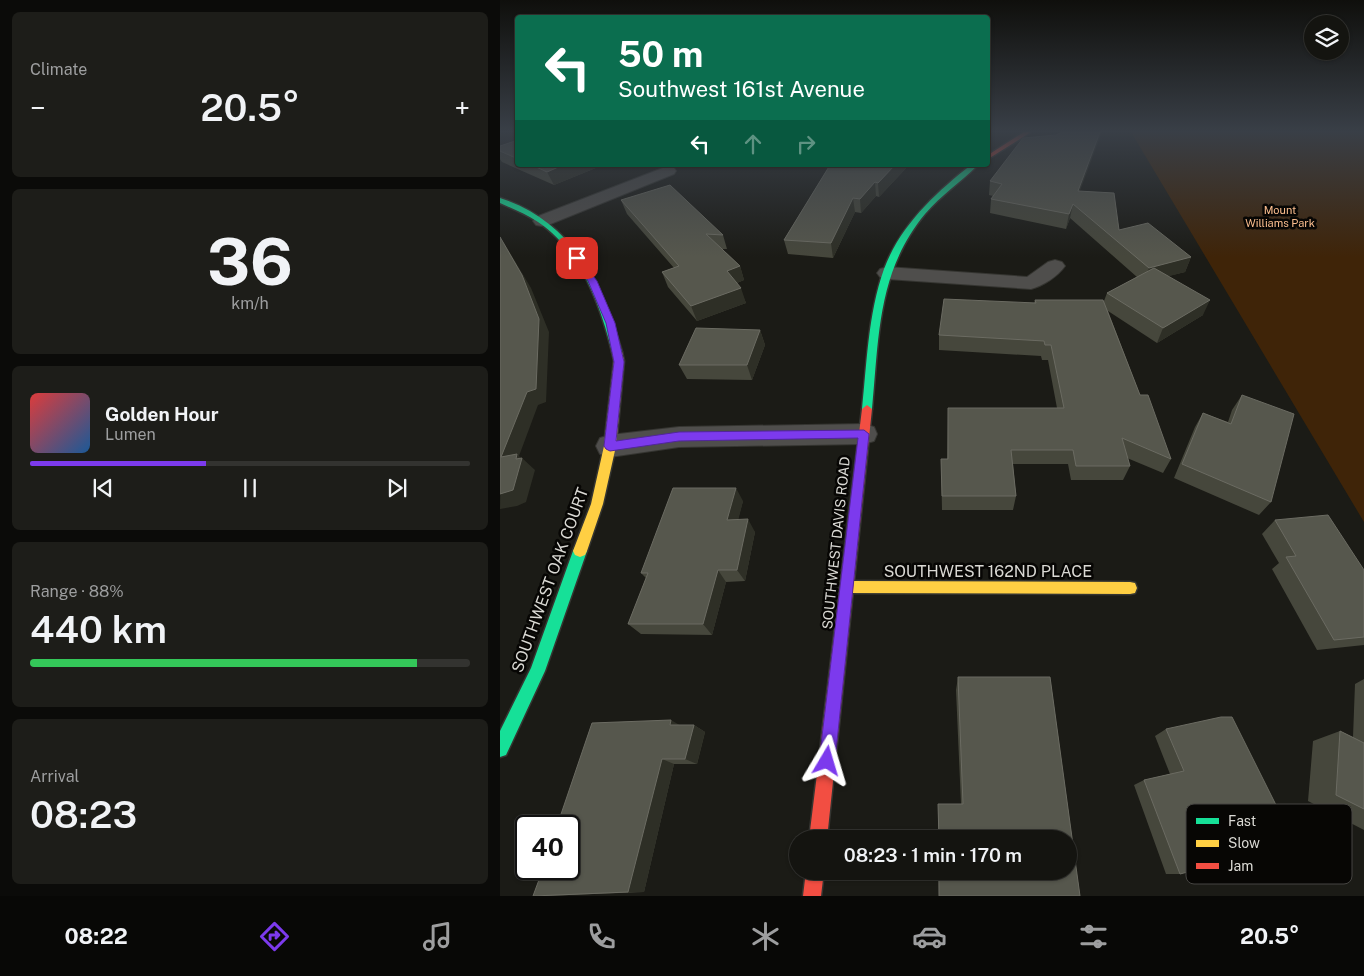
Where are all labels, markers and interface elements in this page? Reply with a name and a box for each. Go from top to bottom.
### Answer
map controls [1304,15,1349,60]
button: layers [1304,15,1349,60]
text: 50 m [618,34,703,75]
icon: left [535,35,600,100]
text: Climate [30,60,87,79]
text: Southwest 161st Avenue [618,76,865,102]
text: 20.5° [200,85,300,130]
text: − [30,91,46,124]
text: + [454,91,470,124]
icon: left [686,130,714,158]
icon: ahead [739,130,767,158]
icon: right [792,130,820,158]
park label: Mount Williams Park [1245,204,1315,229]
text: 36 [207,223,293,300]
pin [556,237,598,279]
icon: arrive [563,244,591,272]
text: km/h [231,294,269,313]
text: Golden Hour [105,403,219,425]
text: Lumen [105,425,156,444]
street label: SOUTHWEST DAVIS ROAD [819,456,853,630]
icon: previous [89,474,117,502]
icon: pause [236,474,264,502]
icon: next [383,474,411,502]
street label: SOUTHWEST OAK COURT [508,485,592,675]
street label: SOUTHWEST 162ND PLACE [884,562,1092,581]
text: Range · 88% [30,582,124,601]
text: 440 km [30,607,167,652]
position arrow [800,734,852,786]
text: Arrival [30,767,79,786]
text: 08:23 [30,792,137,837]
legend [1186,804,1352,884]
text: Fast [1228,813,1256,829]
speed limit sign: 40 [515,815,580,880]
text: Slow [1228,835,1260,851]
text: 08:23 · 1 min · 170 m [844,844,1022,866]
text: Jam [1228,858,1253,874]
icon: directions [257,919,292,954]
icon: music [420,919,455,954]
icon: phone [584,919,619,954]
icon: climate [748,919,783,954]
icon: car [912,919,947,954]
icon: filters [1076,919,1111,954]
text: 08:22 [64,923,128,949]
text: 20.5° [1240,923,1299,949]

